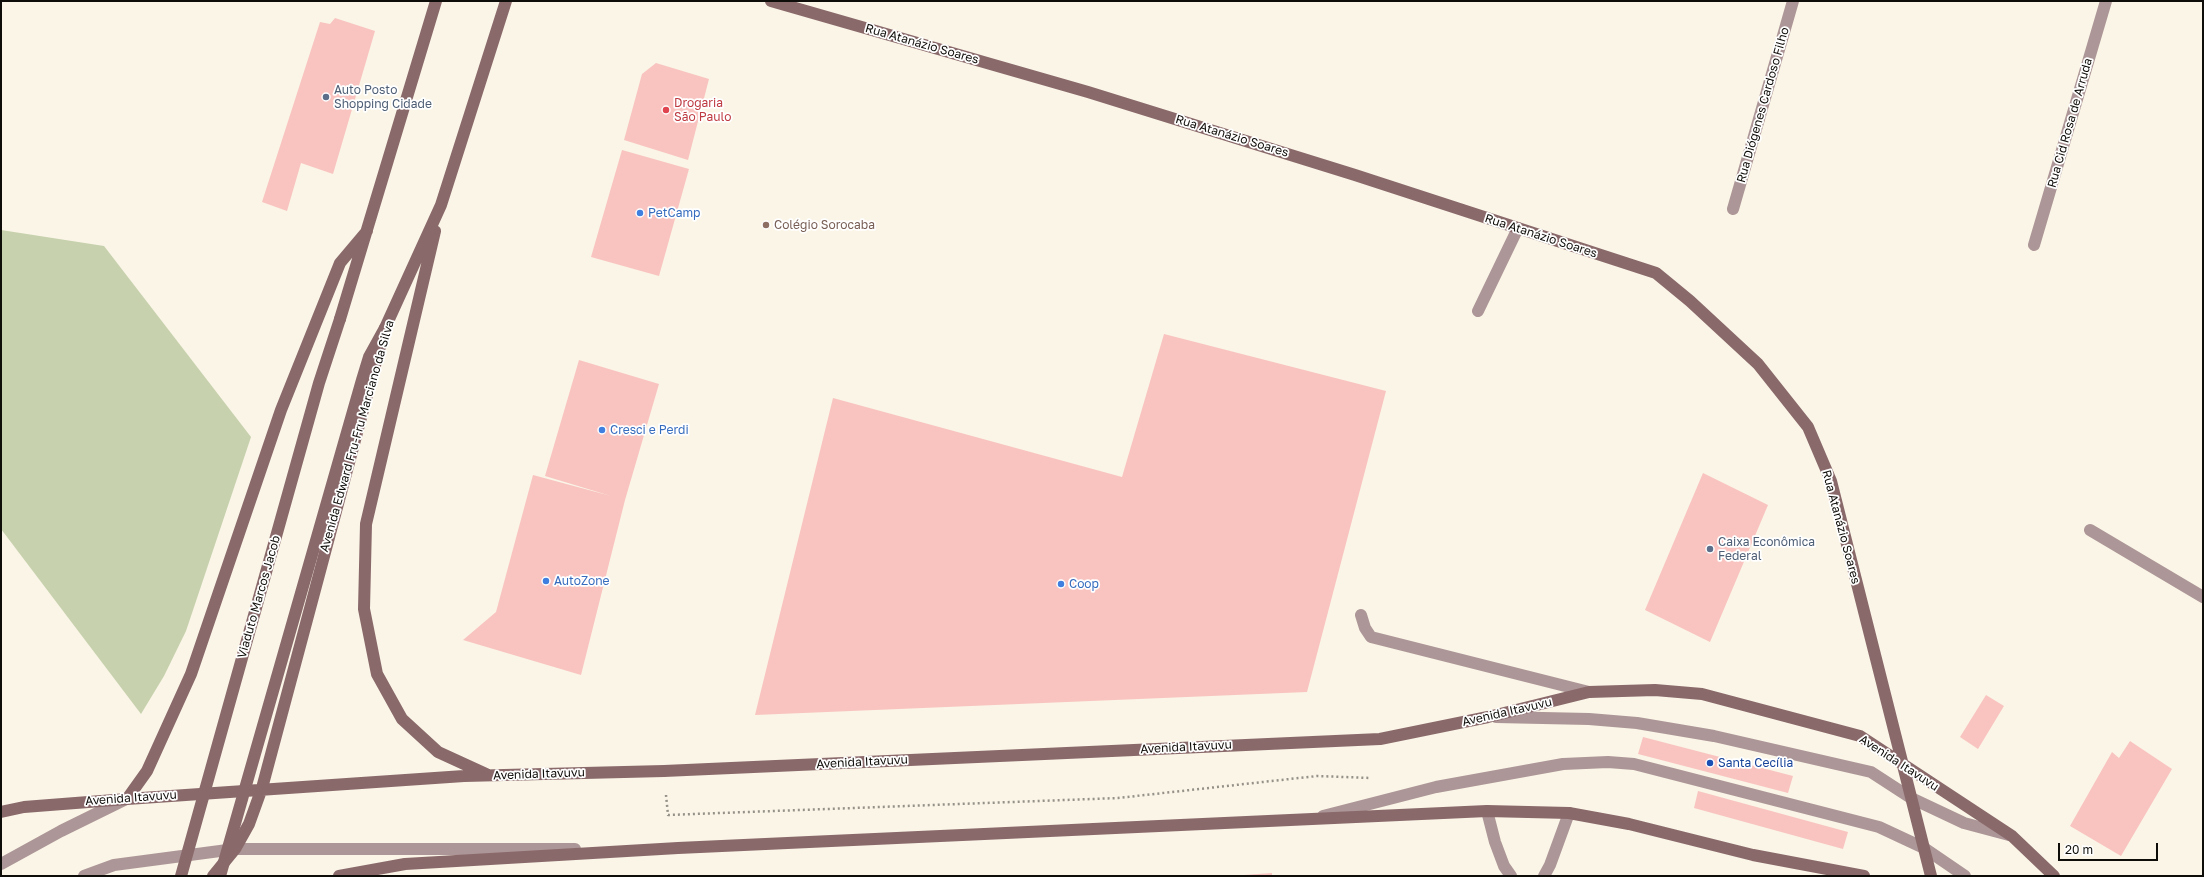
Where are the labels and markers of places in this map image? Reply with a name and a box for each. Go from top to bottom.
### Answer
place label: Auto Posto Shopping Cidade [334,83,432,111]
marker: Auto Posto Shopping Cidade [321,92,331,102]
place label: Drogaria São Paulo [674,96,731,124]
marker: Drogaria São Paulo [661,105,671,115]
place label: PetCamp [648,206,700,220]
marker: PetCamp [635,208,645,218]
place label: Colégio Sorocaba [774,218,875,232]
marker: Colégio Sorocaba [761,220,771,230]
place label: Cresci e Perdi [610,423,689,437]
marker: Cresci e Perdi [597,425,607,435]
place label: Caixa Econômica Federal [1718,535,1815,563]
marker: Caixa Econômica Federal [1705,544,1715,554]
place label: AutoZone [554,574,610,588]
marker: AutoZone [541,576,551,586]
place label: Coop [1069,577,1099,591]
marker: Coop [1056,579,1066,589]
place label: Santa Cecília [1718,756,1793,770]
marker: Santa Cecília [1705,758,1715,768]

